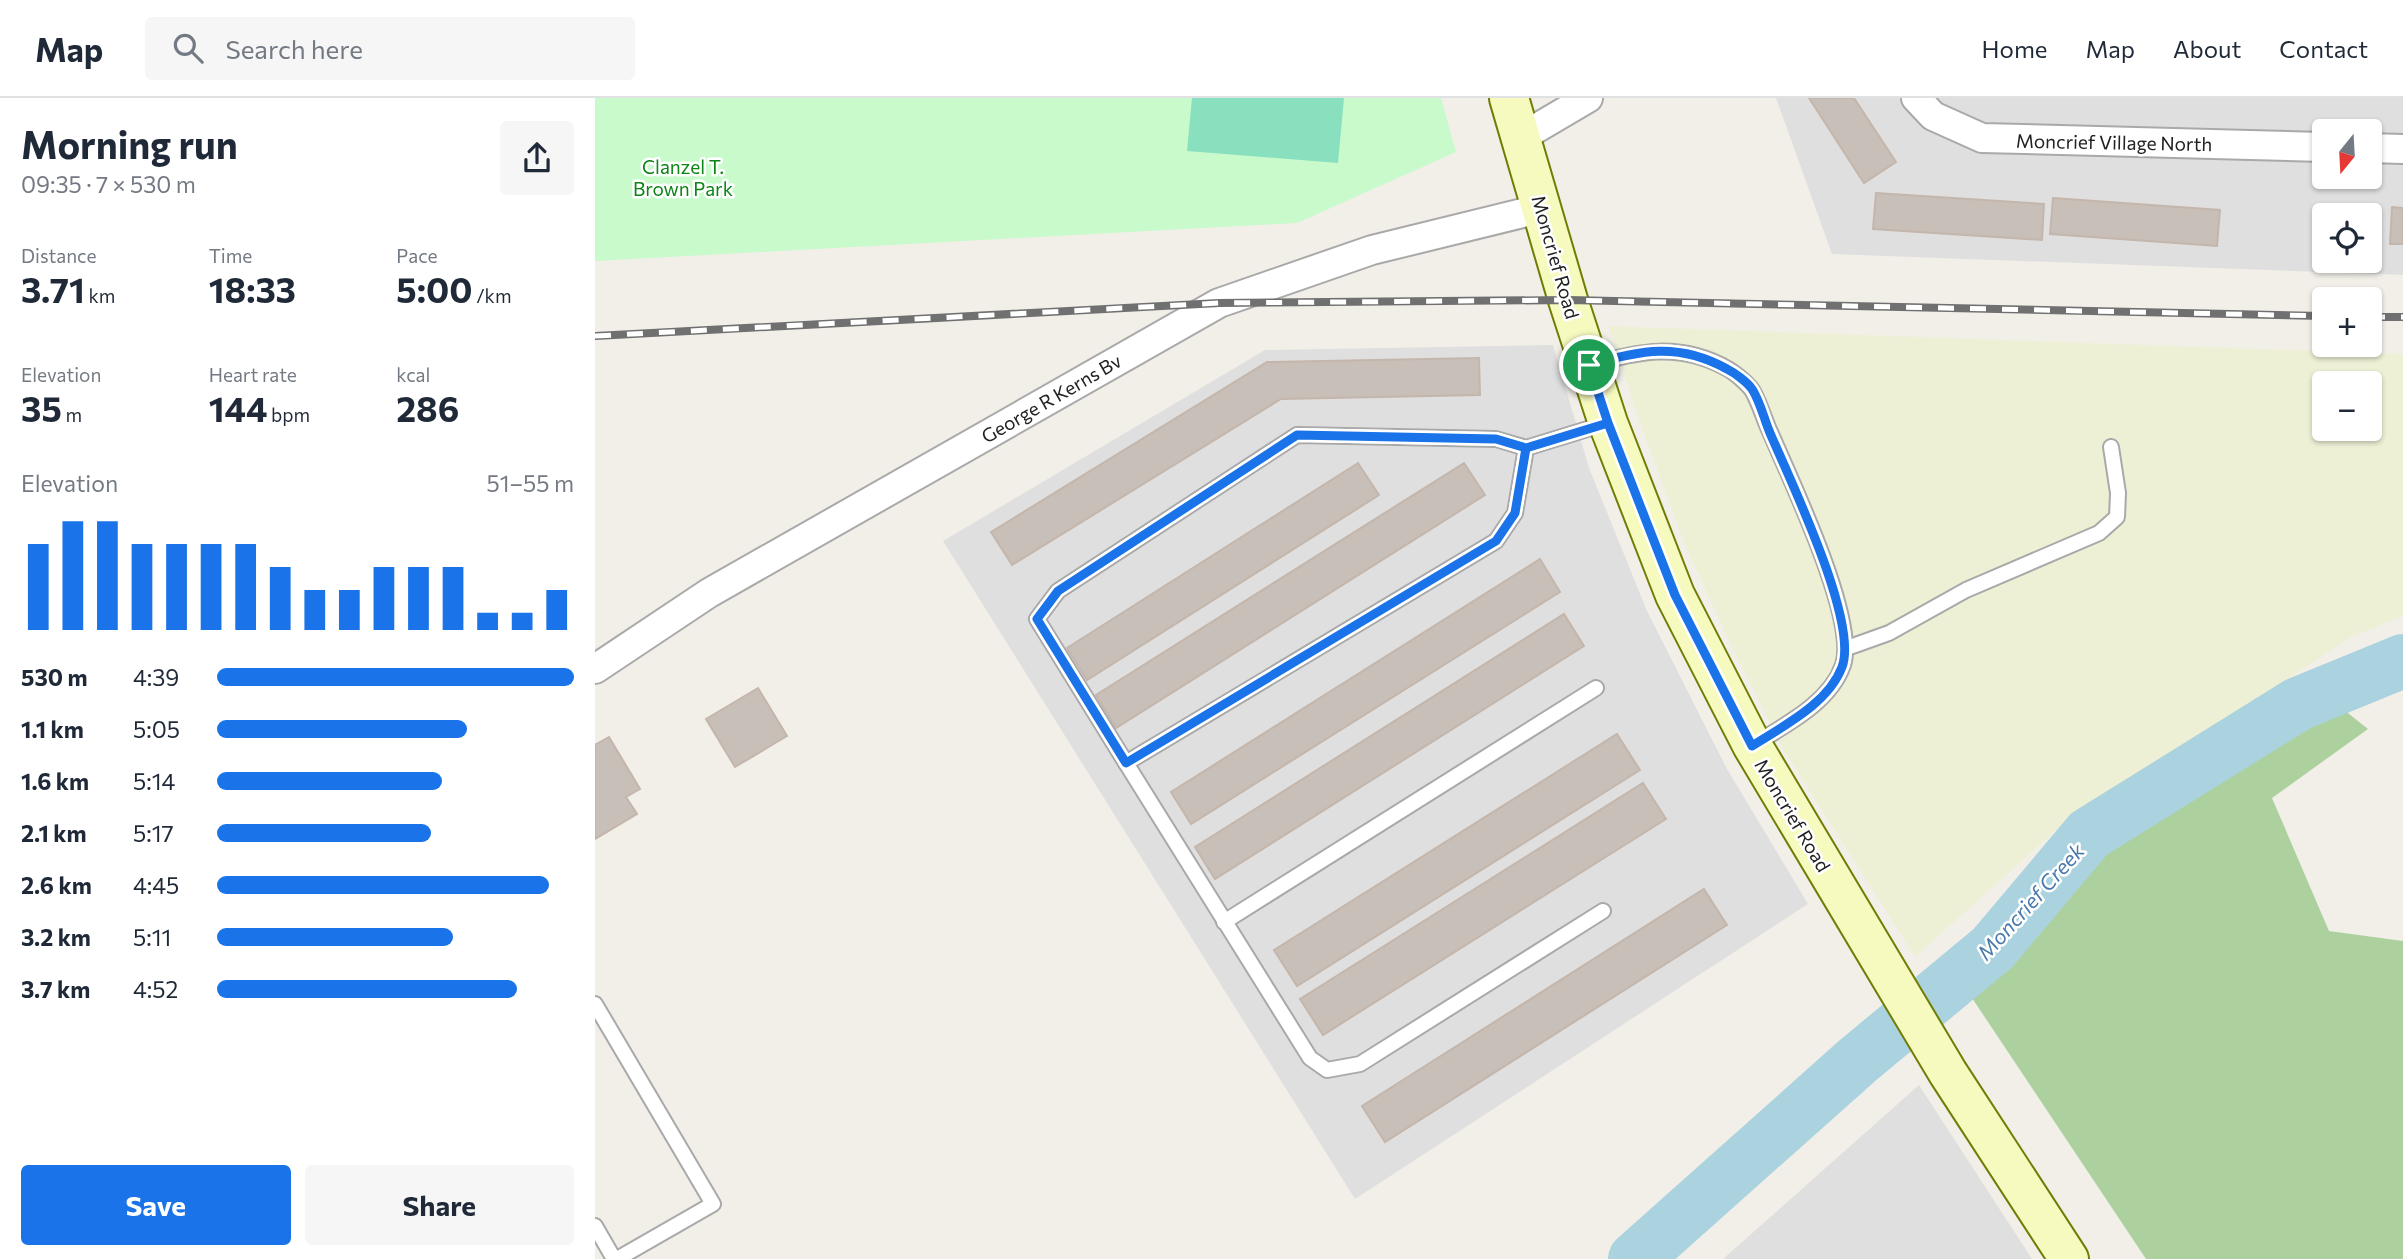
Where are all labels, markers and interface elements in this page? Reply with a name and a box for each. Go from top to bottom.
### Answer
search box [145,17,635,80]
text: Map [35,28,103,69]
icon: search [169,29,207,67]
text: Search here [225,33,363,64]
text: Home [1982,34,2048,63]
text: Map [2086,34,2135,63]
text: About [2173,34,2241,63]
text: Contact [2279,34,2368,63]
north arrow [2312,119,2382,189]
map controls [2312,119,2382,441]
text: Morning run [21,120,238,167]
button: share [500,121,574,195]
street label: Moncrief Village North [2016,129,2212,155]
park label: Clanzel T. Brown Park [633,155,733,200]
text: 09:35 · 7 × 530 m [21,170,196,198]
street label: Moncrief Road [1527,192,1585,322]
button: locate [2312,203,2382,273]
text: Distance [21,244,97,267]
text: Time [209,244,252,267]
text: Pace [396,244,438,267]
text: 3.71 [21,267,85,310]
text: 18:33 [209,267,296,310]
text: 5:00 [396,267,473,310]
text: km [85,284,115,307]
text: /km [473,284,512,307]
button: + [2312,287,2382,357]
pin [1559,335,1619,395]
icon: arrive [1570,346,1608,384]
street label: George R Kerns Bv [977,348,1125,447]
text: Elevation [21,363,101,386]
text: Heart rate [209,363,297,386]
text: kcal [396,363,430,386]
button: − [2312,371,2382,441]
text: 35 [21,386,62,429]
text: 144 [209,386,267,429]
text: 286 [396,386,459,429]
text: m [62,403,82,426]
text: bpm [267,403,310,426]
text: Elevation [21,469,118,497]
text: 51–55 m [487,469,574,497]
text: 530 m [21,663,88,691]
text: 4:39 [133,663,179,691]
text: 1.1 km [21,715,84,743]
text: 5:05 [133,715,180,743]
street label: Moncrief Road [1750,754,1836,876]
text: 1.6 km [21,767,89,795]
text: 5:14 [133,767,175,795]
text: 2.1 km [21,819,87,847]
text: 5:17 [133,819,174,847]
water label: Moncrief Creek [1971,837,2089,964]
text: 2.6 km [21,871,92,899]
text: 4:45 [133,871,179,899]
text: 3.2 km [21,923,91,951]
text: 5:11 [133,923,171,951]
text: 3.7 km [21,975,90,1003]
text: 4:52 [133,975,178,1003]
button: Save [21,1165,291,1245]
button: Share [305,1165,574,1245]

